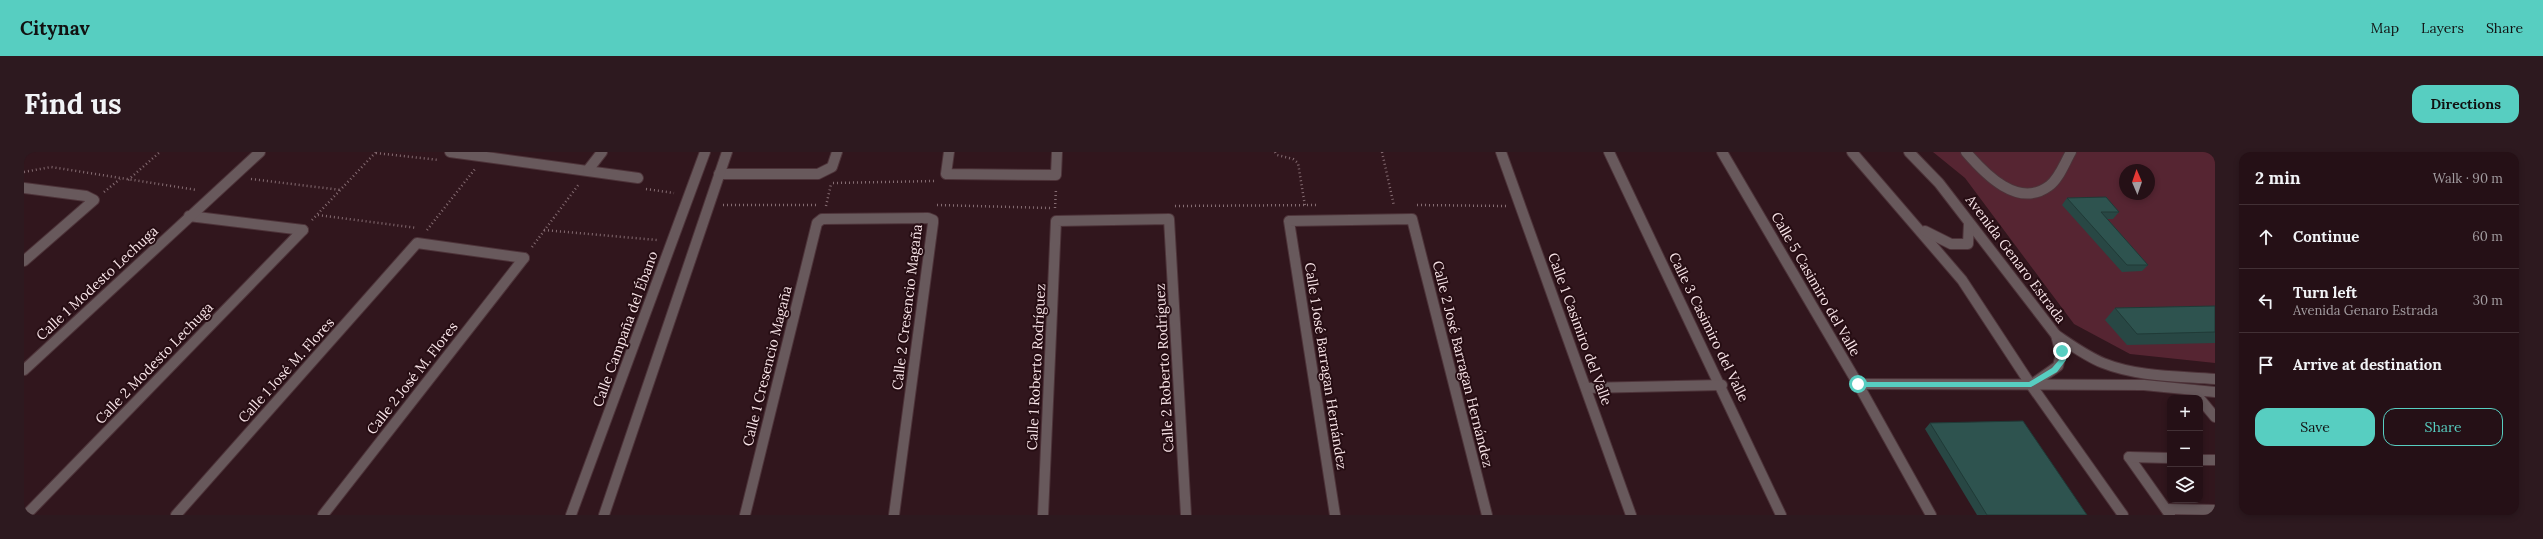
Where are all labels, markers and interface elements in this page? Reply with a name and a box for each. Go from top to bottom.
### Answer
text: Citynav [20,16,90,40]
text: Map [2371,19,2399,37]
text: Layers [2421,19,2464,37]
text: Share [2486,19,2523,37]
button: Directions [2412,85,2519,123]
text: Find us [24,86,122,122]
north arrow [2119,164,2155,200]
text: 2 min [2255,167,2301,189]
text: Walk · 90 m [2433,170,2503,187]
street label: Avenida Genaro Estrada [1961,190,2070,327]
street label: Calle 5 Casimiro del Valle [1767,209,1865,360]
street label: Calle 1 Modesto Lechuga [32,222,162,344]
street label: Calle 2 Cresencio Magaña [888,223,926,391]
icon: ahead [2255,226,2277,248]
text: Continue [2293,227,2359,246]
text: 60 m [2472,228,2503,245]
street label: Calle Campaña del Ébano [588,249,662,409]
street label: Calle 3 Casimiro del Valle [1665,249,1753,405]
street label: Calle 1 Casimiro del Valle [1544,250,1616,408]
street label: Calle 2 José Barragan Hernández [1429,259,1497,469]
street label: Calle 1 José Barragan Hernández [1301,261,1351,471]
street label: Calle 1 Roberto Rodríguez [1023,283,1049,451]
street label: Calle 2 Roberto Rodríguez [1151,283,1177,453]
text: Turn left [2293,283,2357,302]
street label: Calle 1 Cresencio Magaña [738,284,796,448]
icon: left [2255,290,2277,312]
text: 30 m [2473,292,2503,309]
street label: Calle 2 Modesto Lechuga [91,298,217,428]
text: Avenida Genaro Estrada [2293,302,2438,319]
street label: Calle 1 José M. Flores [234,314,338,426]
street label: Calle 2 José M. Flores [362,318,462,438]
route end [2053,342,2071,360]
icon: arrive [2255,354,2277,376]
text: Arrive at destination [2293,355,2442,374]
route start [1849,375,1867,393]
map controls [2167,395,2203,503]
button: + [2167,395,2203,431]
button: Save [2255,408,2375,446]
button: Share [2383,408,2503,446]
button: − [2167,431,2203,467]
button: layers [2167,467,2203,503]

